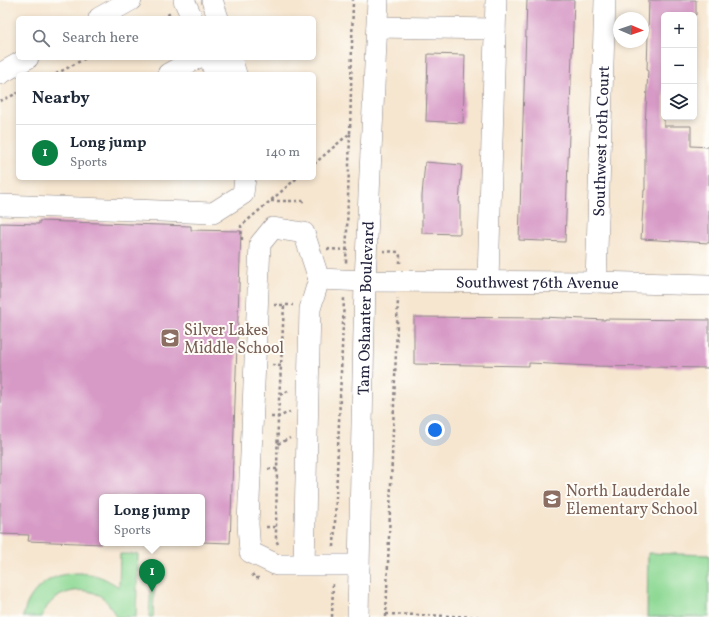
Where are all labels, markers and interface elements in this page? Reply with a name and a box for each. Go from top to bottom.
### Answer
north arrow [613,12,649,48]
map controls [661,12,697,120]
button: + [661,12,697,48]
search box [16,16,316,60]
icon: search [30,27,52,49]
text: Search here [62,28,139,49]
button: − [661,48,697,84]
street label: Southwest 10th Court [589,65,616,217]
button: layers [661,84,697,120]
text: Nearby [32,87,90,110]
text: Long jump [70,133,146,154]
text: 1 [42,144,48,162]
text: 140 m [266,144,300,162]
text: Sports [70,154,107,172]
street label: Tam Oshanter Boulevard [354,221,381,395]
street label: Southwest 76th Avenue [456,272,619,296]
place label: Silver Lakes Middle School [184,320,284,360]
school or university icon: Silver Lakes Middle School [159,327,181,349]
your location [425,420,445,440]
place label: North Lauderdale Elementary School [566,481,698,521]
school or university icon: North Lauderdale Elementary School [541,488,563,510]
popup [99,494,205,546]
text: Long jump [114,501,190,522]
text: Sports [114,522,151,540]
pin: 1 [139,559,165,592]

